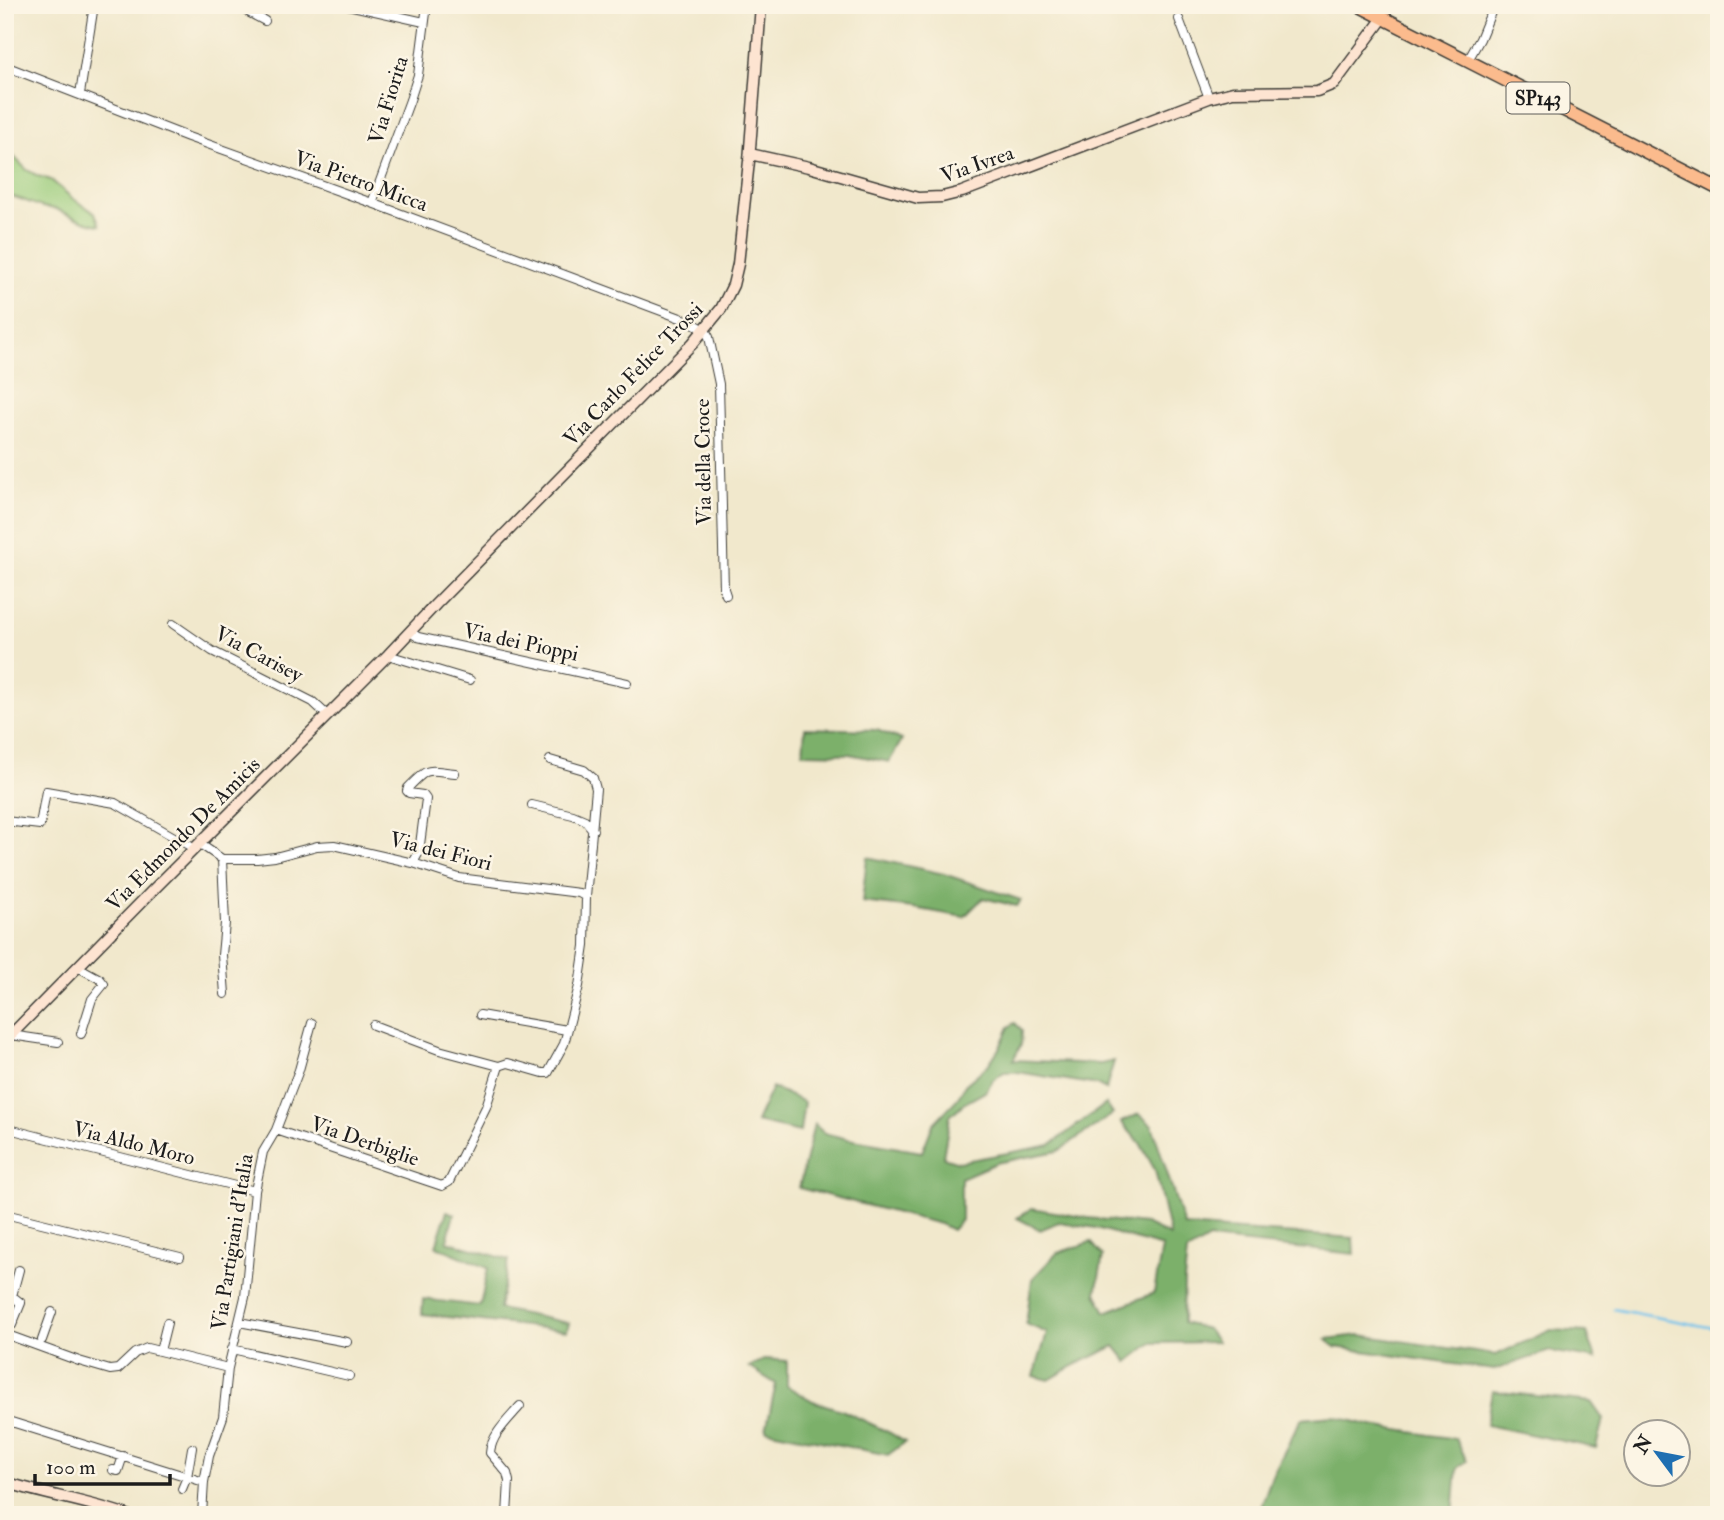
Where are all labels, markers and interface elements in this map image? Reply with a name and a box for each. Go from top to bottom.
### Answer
street label: Via Fiorita [362,52,415,147]
road number: SP143 [1506,82,1570,114]
street label: Via Ivrea [937,139,1018,190]
street label: Via Pietro Micca [290,145,432,218]
street label: Via Carlo Felice Trossi [558,296,709,452]
street label: Via della Croce [689,398,718,526]
street label: Via dei Pioppi [461,617,581,668]
street label: Via Carisey [210,620,308,689]
street label: Via Edmondo De Amicis [100,751,266,917]
street label: Via dei Fiori [387,826,495,877]
street label: Via Derbiglie [307,1110,423,1173]
street label: Via Aldo Moro [70,1115,198,1172]
street label: Via Partigiani d'Italia [205,1152,260,1332]
north arrow [1622,1418,1692,1488]
text: N [1628,1430,1659,1459]
scale bar [35,1443,170,1487]
text: 100 m [46,1454,96,1481]

